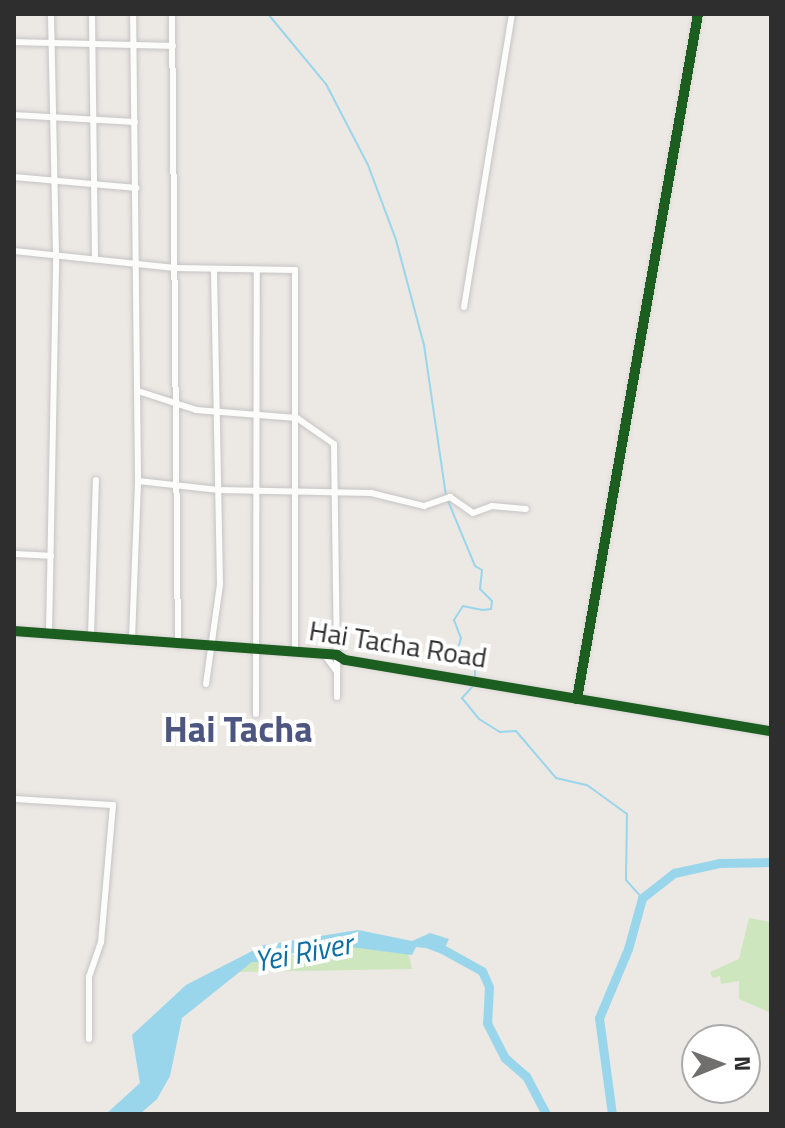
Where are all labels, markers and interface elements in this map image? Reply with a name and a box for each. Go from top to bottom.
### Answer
street label: Hai Tacha Road [307,613,489,675]
district label: Hai Tacha [163,707,313,751]
water label: Yei River [251,925,355,979]
north arrow [681,1024,761,1104]
text: N [726,1056,760,1072]

